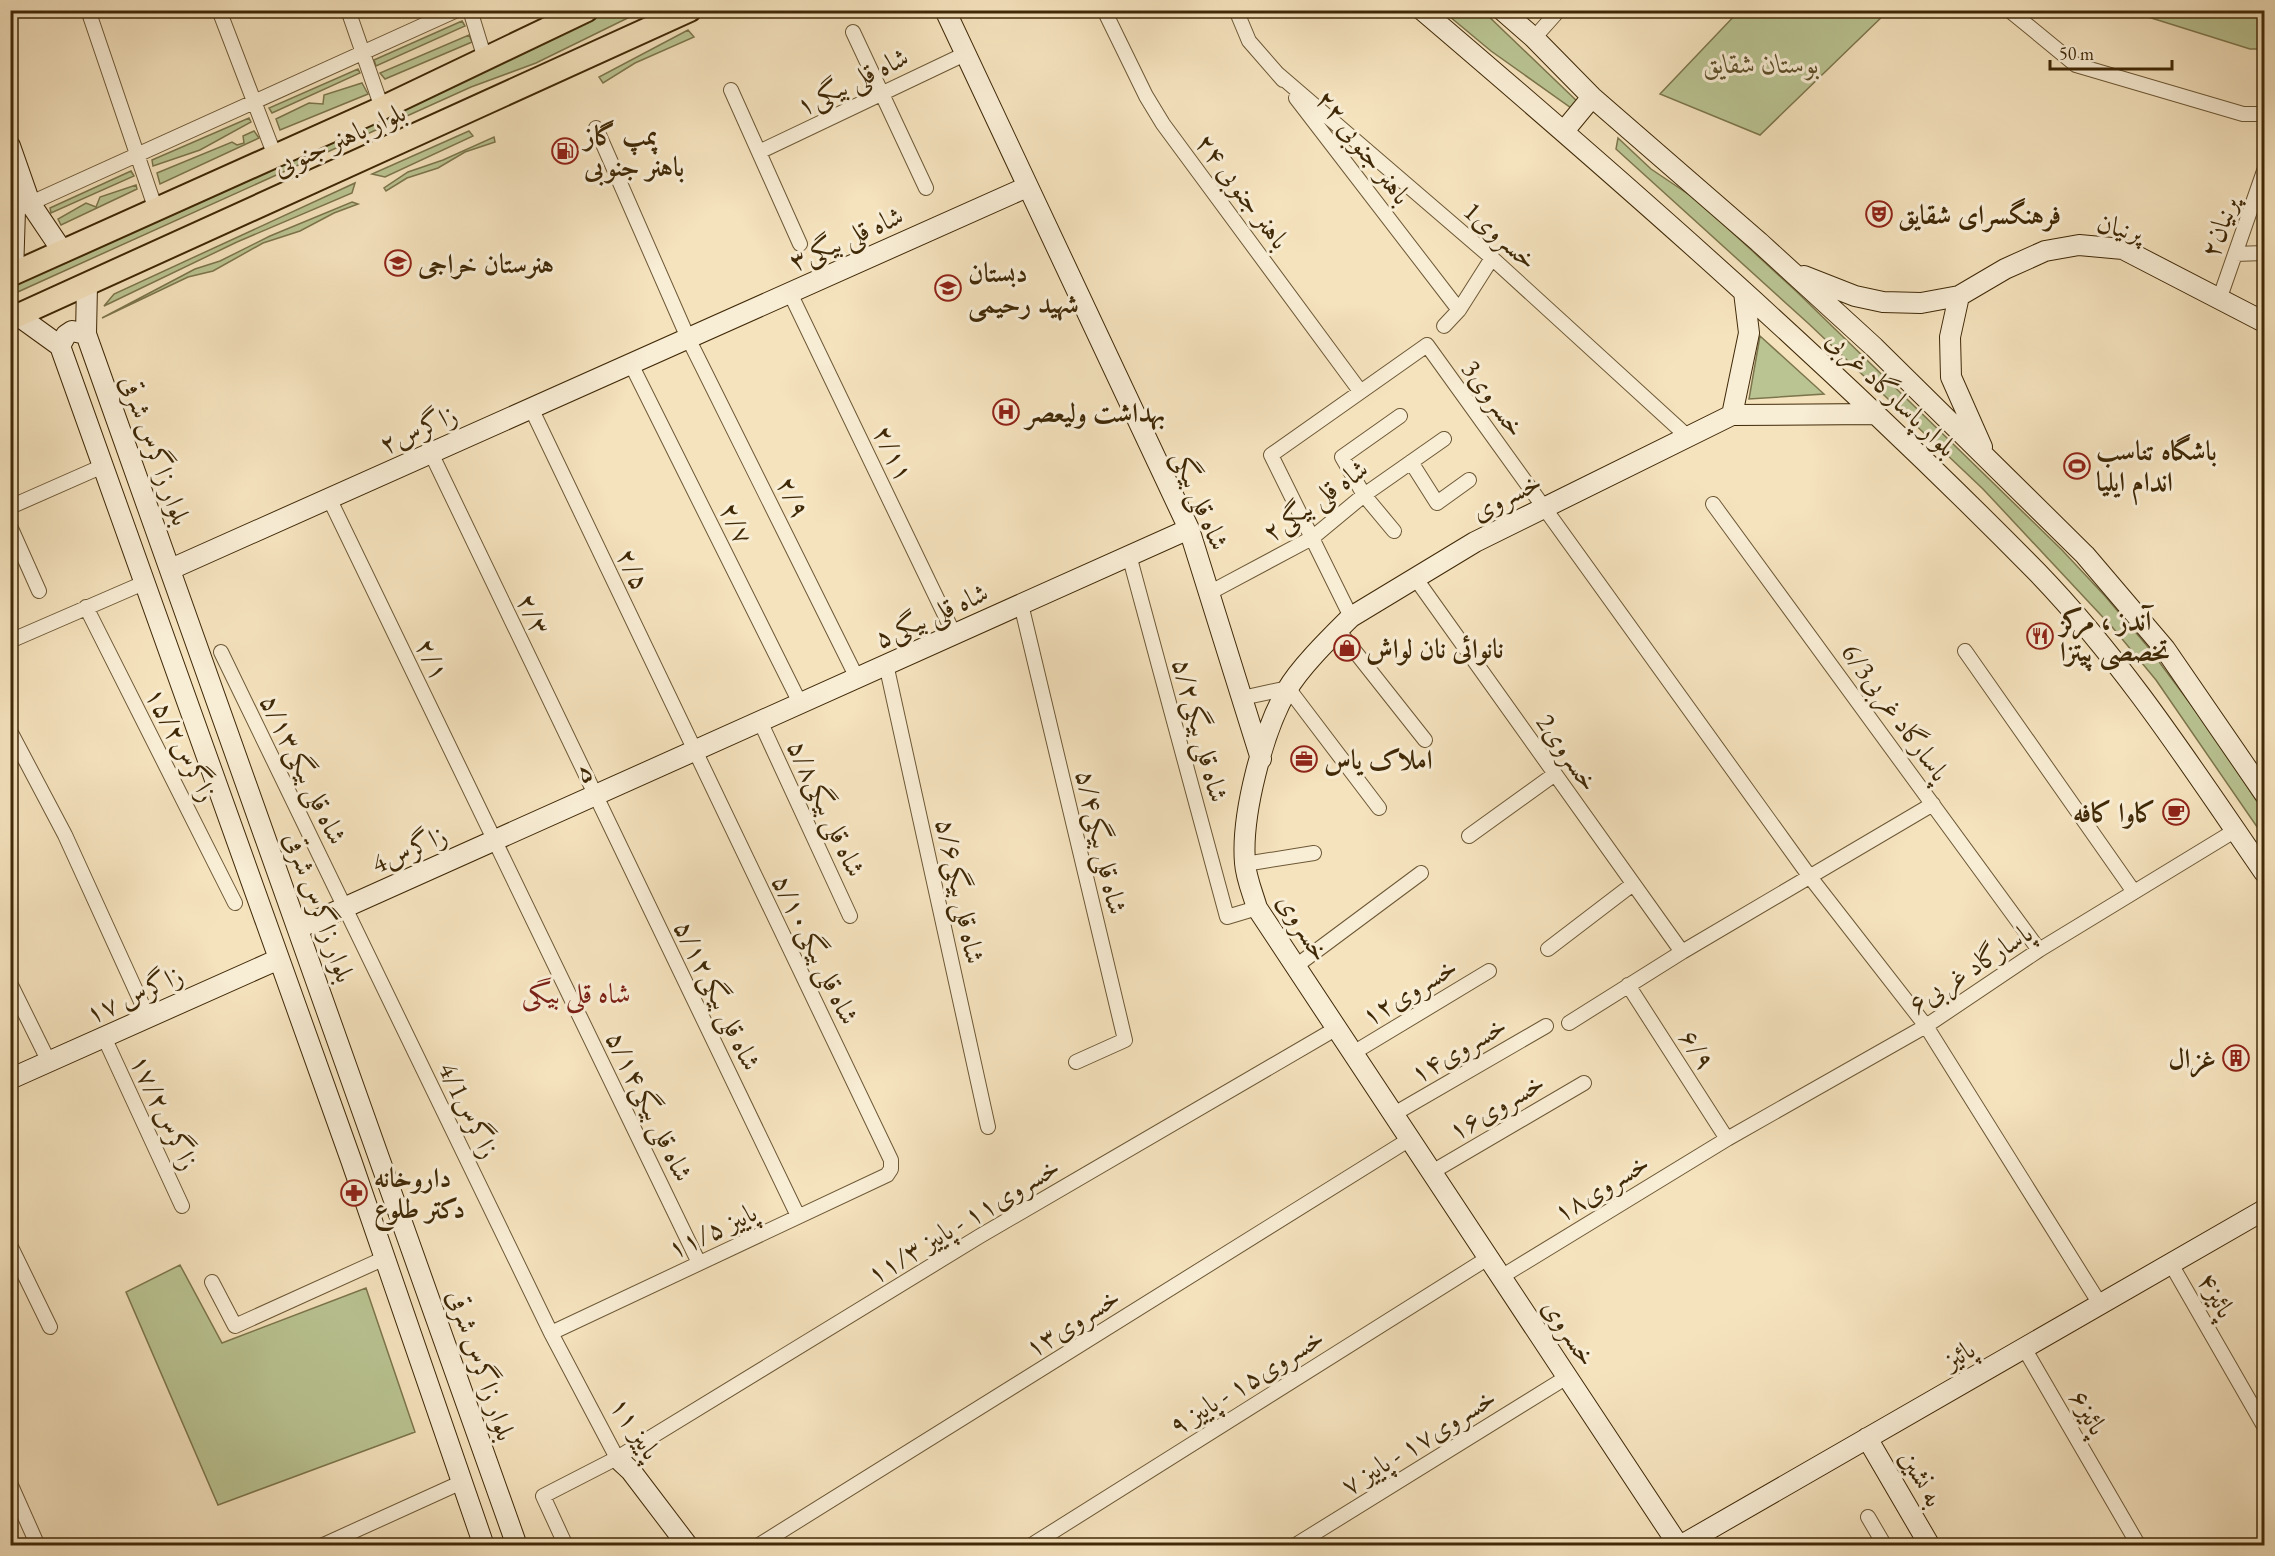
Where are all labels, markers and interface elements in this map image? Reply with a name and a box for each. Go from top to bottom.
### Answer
scale bar [2050,33,2172,71]
street label: شاه قلی بیگی۱ [790,39,915,126]
text: 50 m [2059,42,2094,65]
park label: بوستان شقایق [1703,46,1819,81]
street label: ۲۲ باهنر جنوبی [1307,82,1420,213]
street label: بلوار باهنر جنوبی [267,94,412,186]
place label: پمپ گاز باهنر جنوبی [581,118,684,186]
street label: ۲۴ باهنر جنوبی [1186,126,1298,257]
fuel station icon: پمپ گاز باهنر جنوبی [550,136,580,166]
street label: پرنیان۲ [2192,190,2247,262]
street label: خسروى1 [1456,193,1545,278]
street label: شاه قلی بیگی۳ [784,197,910,281]
place label: فرهنگسرای شقایق [1898,197,2061,233]
theatre icon: فرهنگسرای شقایق [1864,199,1894,229]
street label: پرنیان [2093,205,2149,250]
place label: هنرستان خراجی [417,246,554,281]
school or university icon: هنرستان خراجی [383,248,413,278]
place label: دبستان شهید رحیمی [968,255,1079,322]
school or university icon: دبستان شهید رحیمی [933,273,963,303]
street label: بلوار پاسارگاد غربی [1818,322,1965,466]
street label: 3خسروى [1453,352,1534,444]
street label: بلوار زاگرس شرقی [112,370,199,530]
place label: بهداشت ولیعصر [1023,395,1165,431]
street label: زاگرس۲ [373,396,463,462]
hospital icon: بهداشت ولیعصر [991,397,1021,427]
street label: ۲/۱۱ [866,419,922,487]
place label: باشگاه تناسب اندام ایلیا [2096,433,2217,506]
street label: شاه قلی بیگی [1162,445,1238,556]
street label: شاه قلی بیگی۲ [1255,451,1376,552]
sports icon: باشگاه تناسب اندام ایلیا [2062,451,2092,481]
street label: خسروى [1465,464,1548,529]
street label: ۲/۹ [769,470,819,524]
street label: ۲/۷ [712,496,762,550]
street label: ۲/۵ [609,542,659,596]
street label: شاه قلی بیگی۵ [869,574,995,658]
street label: ۲/۳ [509,587,559,641]
place label: آندز ، مرکز تخصصی پیتزا [2057,603,2170,672]
restaurant icon: آندز ، مرکز تخصصی پیتزا [2025,621,2055,651]
place label: نانوائی نان لواش [1366,631,1504,666]
street label: ۲/۱ [408,632,458,686]
shop icon: نانوائی نان لواش [1332,633,1362,663]
street label: پاسارگاد غربی6/3 [1832,636,1959,791]
street label: شاه قلی بیگی۵/۲ [1162,654,1237,807]
street label: زاگرس۱۵/۲ [138,681,226,807]
street label: شاه قلی بیگی۵/۱۳ [250,688,356,851]
street label: خسروى2 [1528,706,1607,798]
street label: شاه قلی بیگی۵/۸ [777,734,874,884]
place label: املاک یاس [1324,742,1433,777]
office icon: املاک یاس [1289,744,1319,774]
street label: ۵ [570,752,598,790]
street label: شاه قلی بیگی۵/۴ [1065,766,1136,919]
place label: کاوا کافه [2073,795,2156,830]
cafe icon: کاوا کافه [2161,797,2191,827]
street label: شاه قلی بیگی۵/۶ [926,815,993,967]
street label: زاگرس4 [366,817,452,881]
street label: بلوار زاگرس شرقی [276,827,363,987]
street label: شاه قلی بیگی۵/۱۰ [762,868,868,1031]
street label: خسروى [1269,886,1339,968]
street label: شاه قلی بیگی۵/۱۲ [664,914,770,1077]
street label: پاسارگاد غربی۶ [1901,914,2042,1023]
street label: خسروى۱۲ [1355,949,1464,1034]
street label: زاگرس ۱۷ [80,957,188,1031]
district label: شاه قلی بیگی [521,975,631,1014]
street label: خسروى۱۴ [1403,1007,1513,1091]
street label: ۶/۹ [1672,1022,1724,1076]
street label: شاه قلی بیگی۵/۱۴ [596,1025,702,1188]
place label: غزال [2168,1041,2216,1078]
building icon: غزال [2221,1043,2251,1073]
street label: زاگرس۱۷/۲ [123,1048,207,1176]
street label: 4/1زاگرس [431,1056,507,1164]
street label: خسروى۱۶ [1441,1064,1551,1148]
street label: خسروى۱۸ [1547,1145,1656,1230]
street label: خسروى۱۱ - پاییز ۱۱/۳ [860,1149,1067,1293]
place label: داروخانه دکتر طلوع [374,1160,465,1231]
pharmacy icon: داروخانه دکتر طلوع [339,1178,369,1208]
street label: پاییز ۱۱/۵ [662,1193,765,1268]
street label: پائیز۴ [2188,1266,2245,1327]
street label: خسروى۱۳ [1018,1279,1127,1366]
street label: بلوار زاگرس شرقی [439,1285,524,1446]
street label: خسروى [1534,1291,1605,1373]
street label: خسروى۱۵ - پاییز ۹ [1162,1319,1331,1444]
street label: پائیز [1934,1330,1984,1380]
street label: خسروى۱۷ - پاییز ۷ [1334,1379,1503,1504]
street label: پائیز۶ [2060,1383,2117,1444]
street label: پاییز ۱۱ [601,1390,670,1469]
street label: به نشین [1892,1443,1952,1513]

